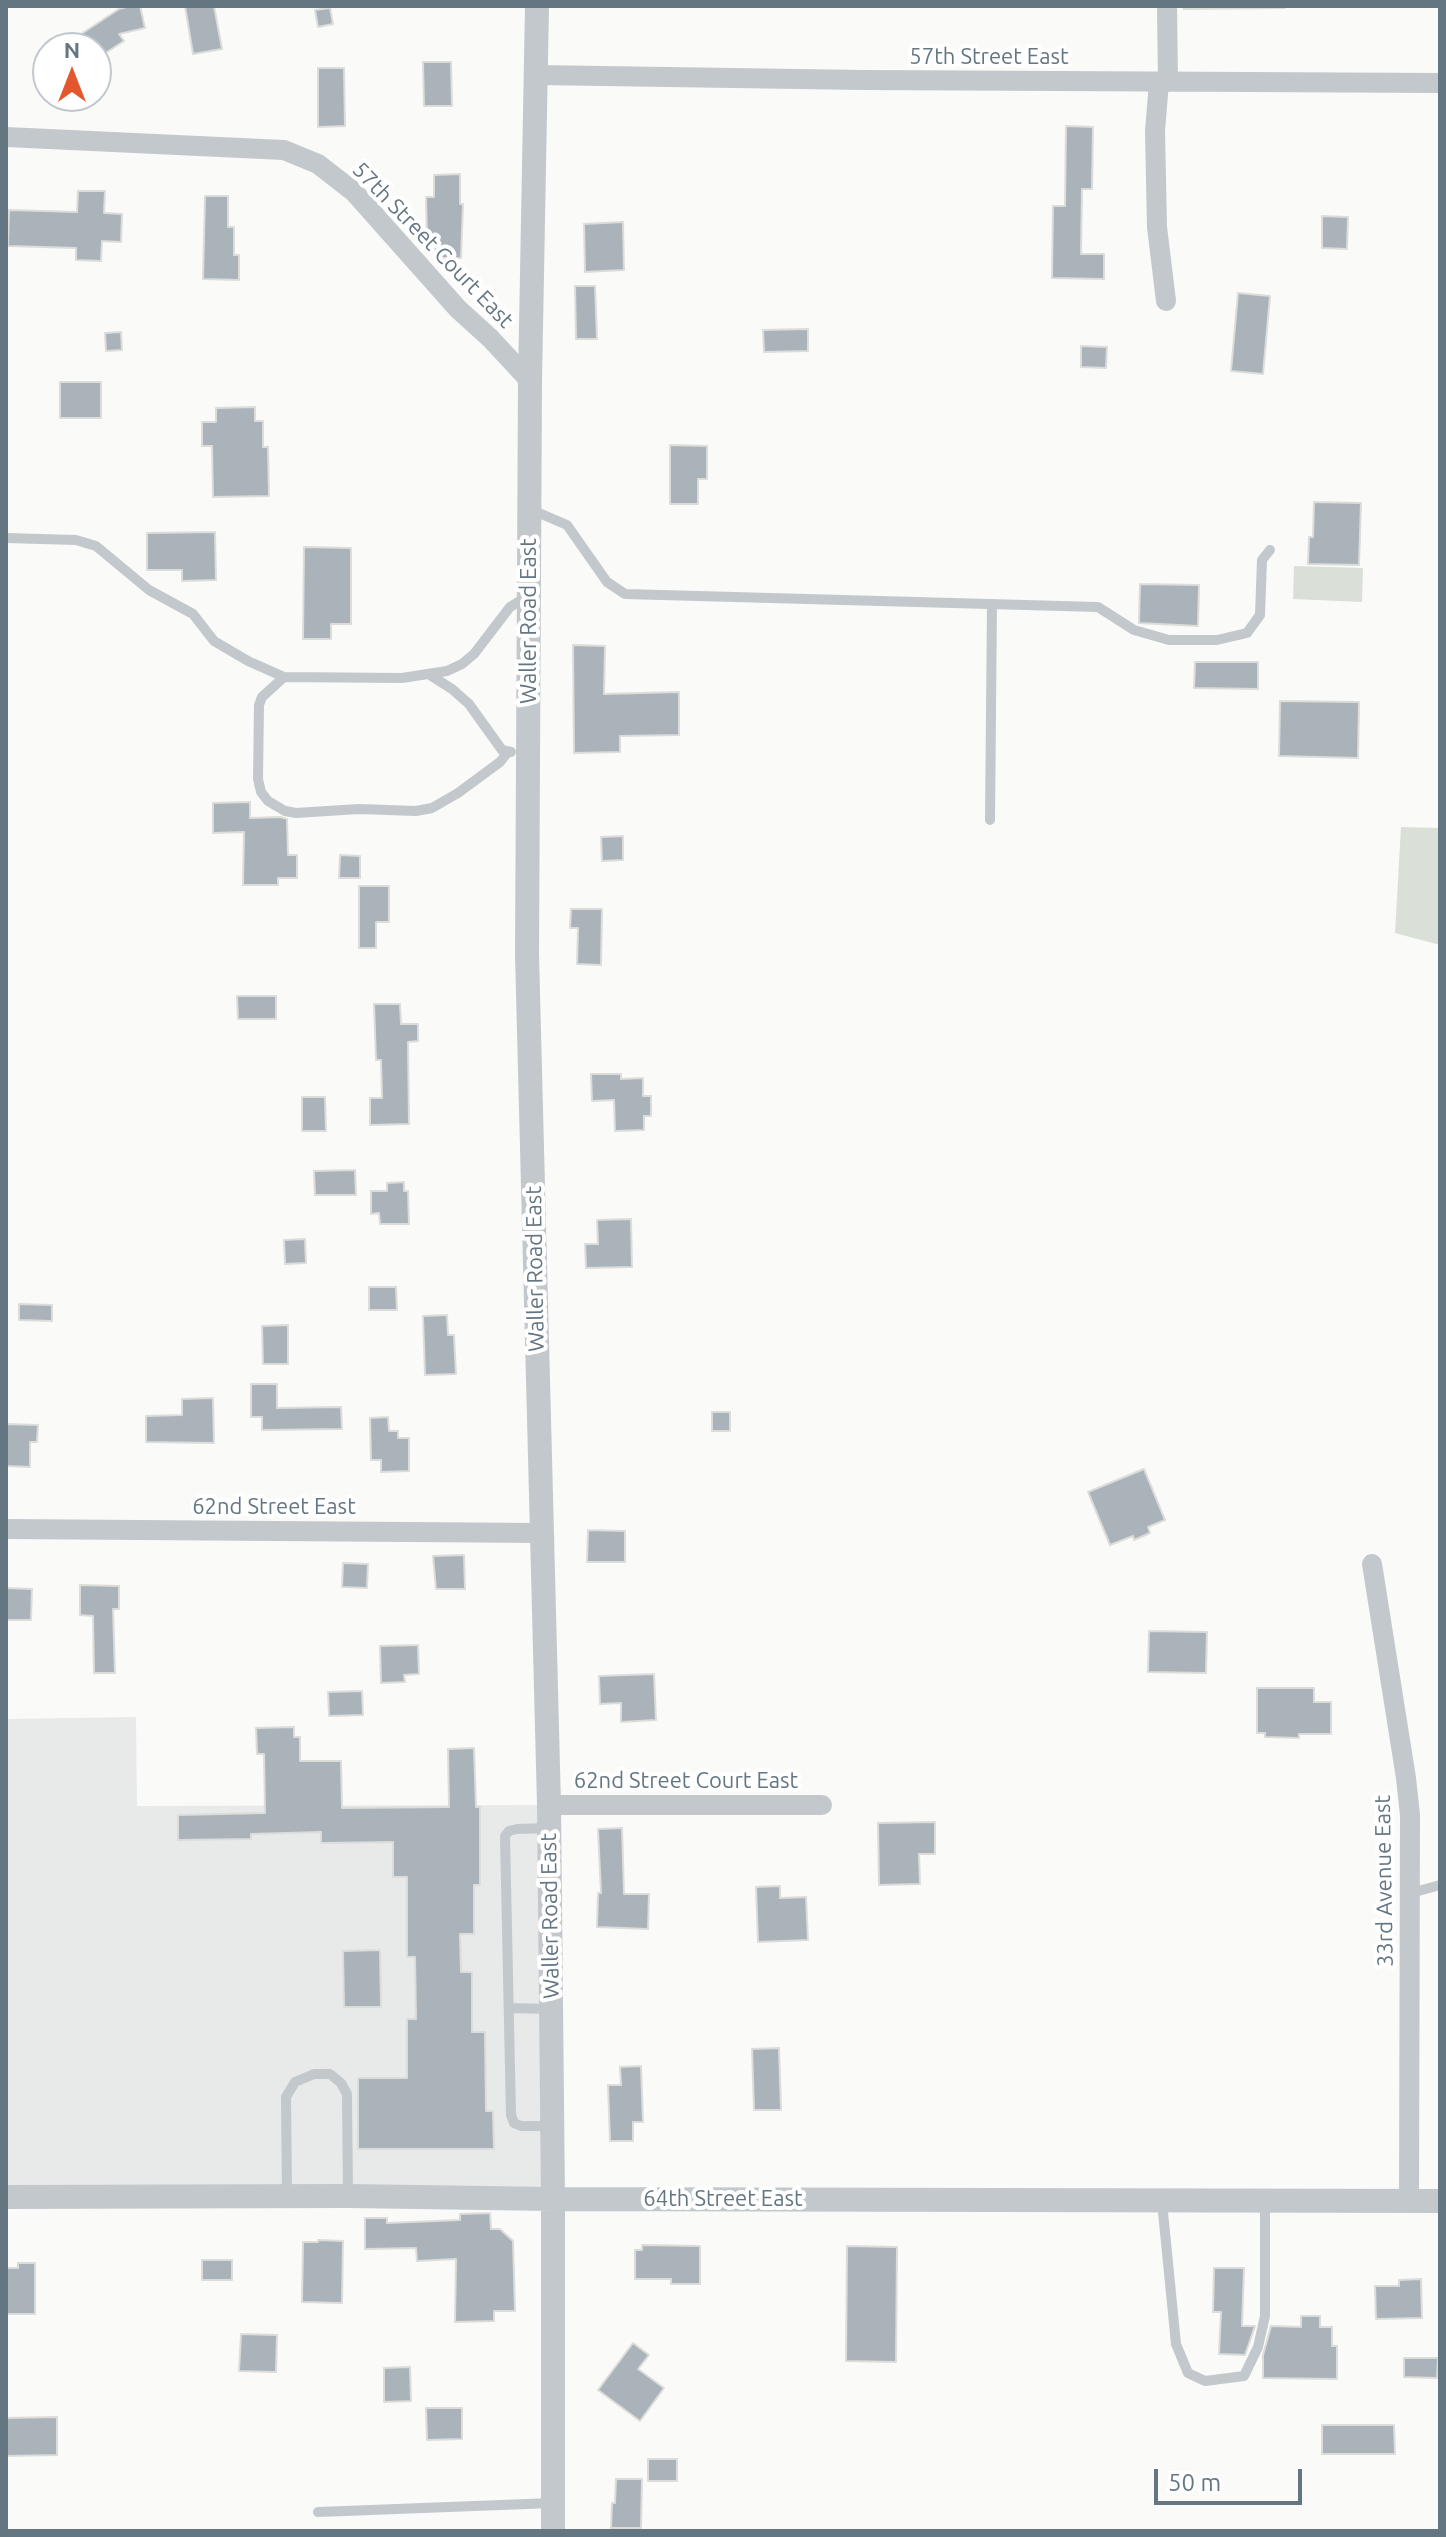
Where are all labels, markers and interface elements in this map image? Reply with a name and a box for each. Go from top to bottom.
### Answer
north arrow [32,32,112,112]
text: N [64,37,80,62]
street label: 57th Street East [909,44,1069,70]
street label: 57th Street Court East [347,157,519,333]
street label: Waller Road East [516,538,542,704]
street label: Waller Road East [520,1186,550,1352]
street label: 62nd Street East [192,1494,356,1520]
street label: 62nd Street Court East [574,1768,798,1794]
street label: 33rd Avenue East [1369,1795,1399,1967]
street label: Waller Road East [535,1833,565,1999]
street label: 64th Street East [643,2186,803,2212]
scale bar [1158,2453,1306,2503]
text: 50 m [1168,2469,1221,2496]

